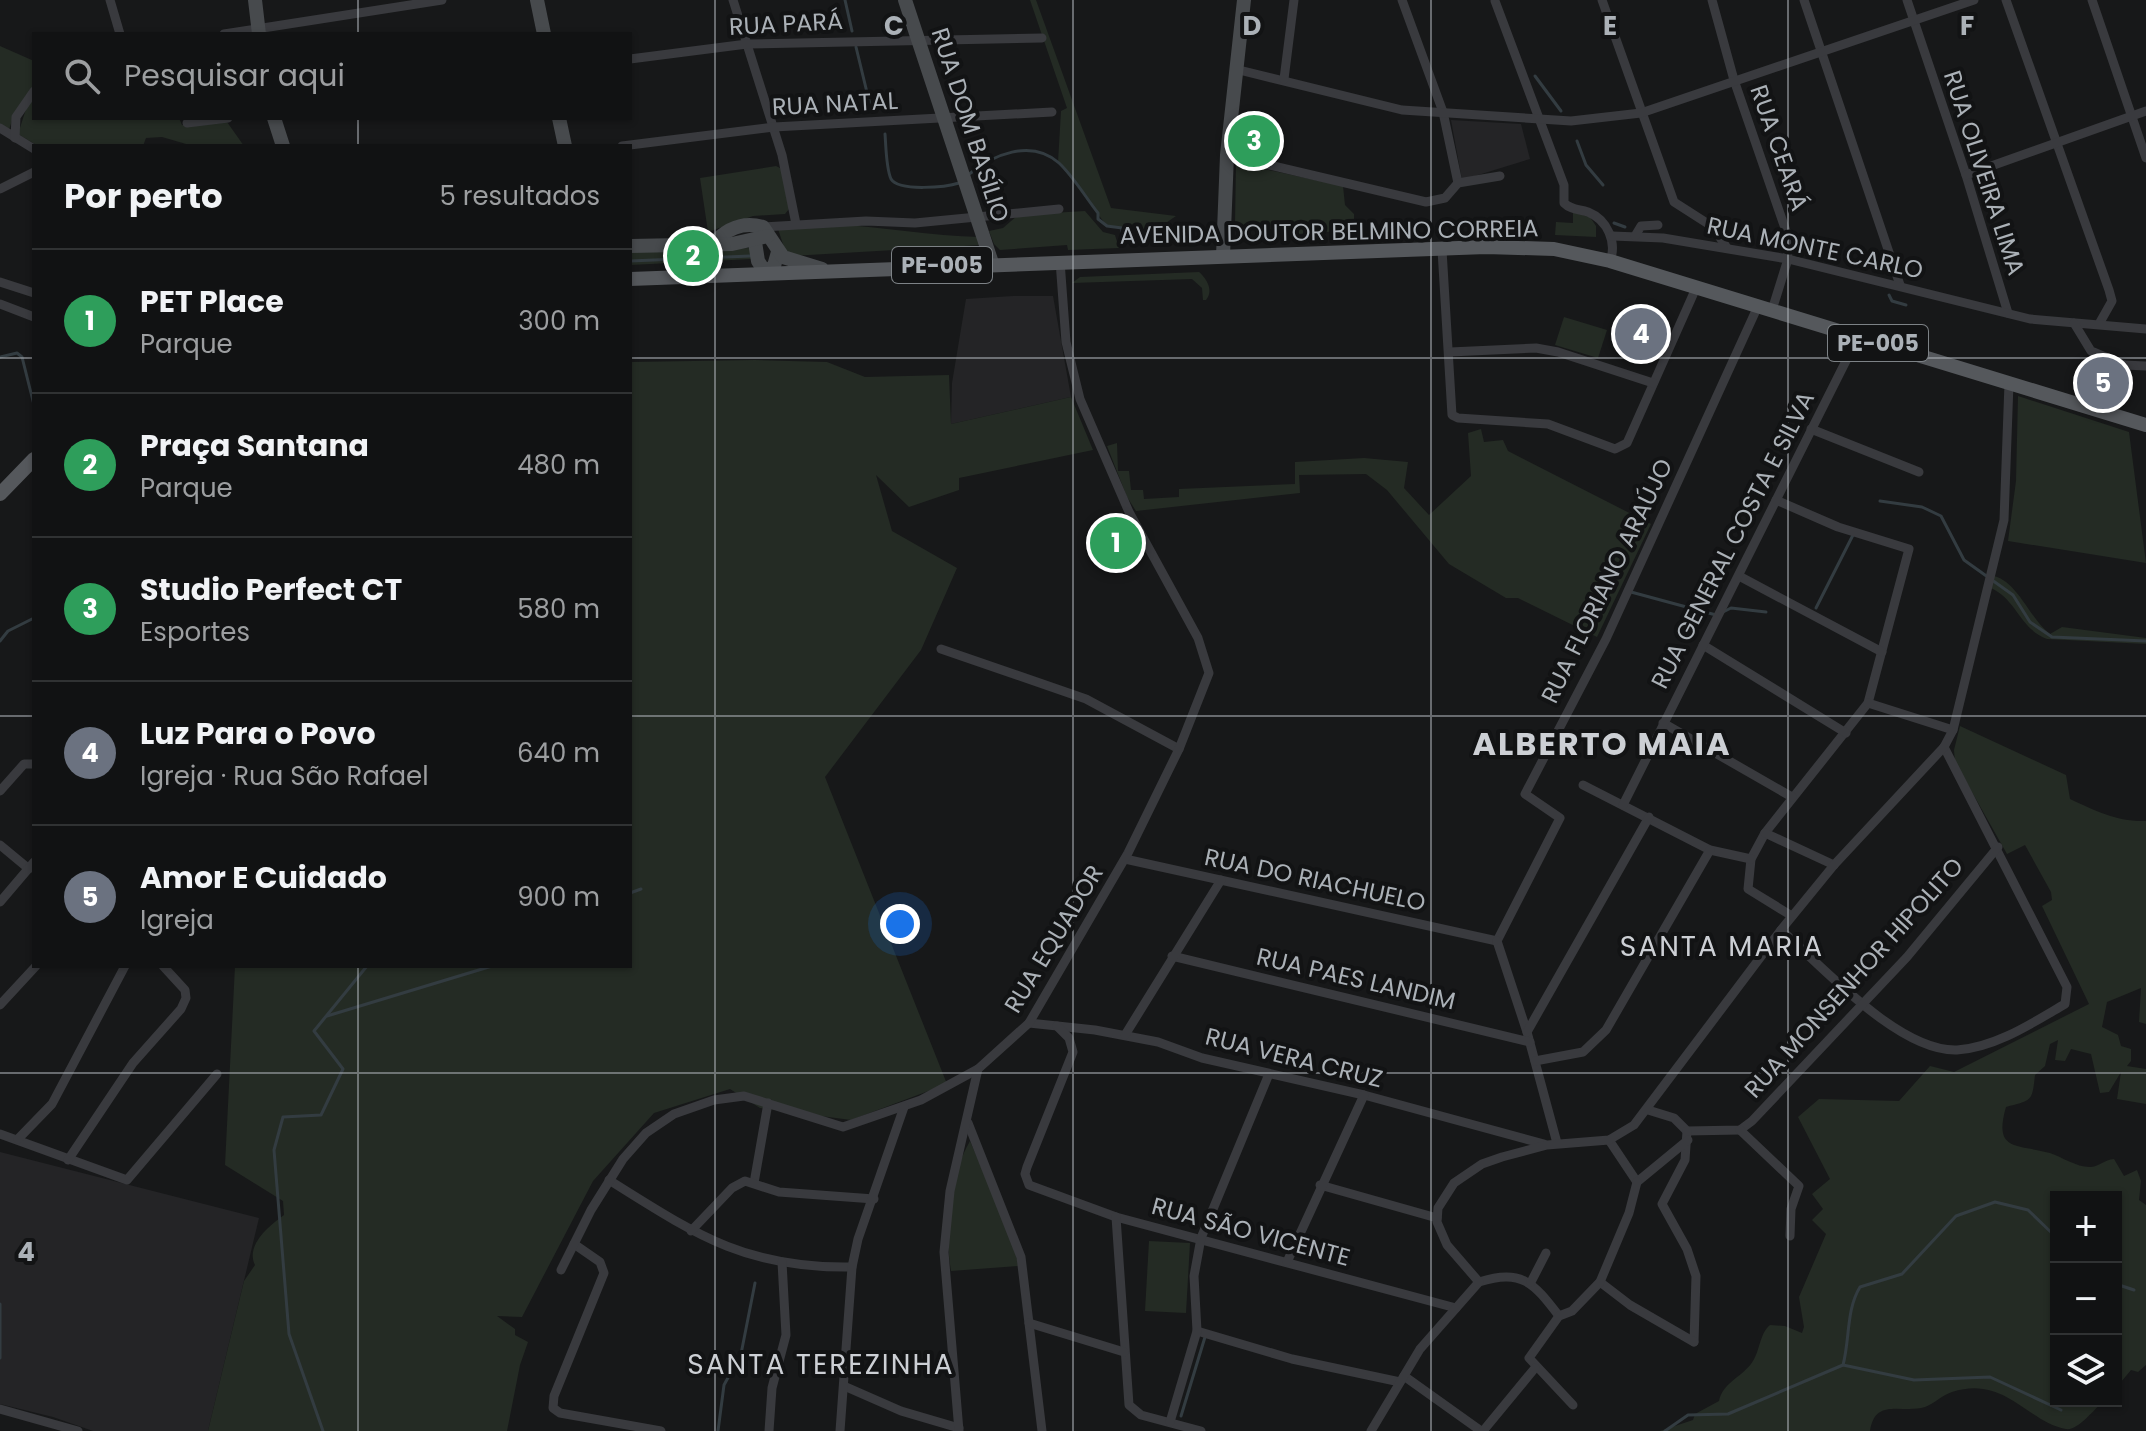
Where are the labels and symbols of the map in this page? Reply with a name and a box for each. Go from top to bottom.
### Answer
street label: RUA PARÁ [728,4,844,43]
text: C [884,8,904,44]
text: D [1243,8,1262,44]
text: E [1603,8,1617,44]
text: F [1960,8,1974,44]
street label: RUA DOM BASÍLIO [924,24,1017,226]
street label: RUA OLIVEIRA LIMA [1936,66,2033,279]
street label: RUA CEARÁ [1743,80,1816,215]
street label: RUA NATAL [771,84,899,123]
pin: 3 [1228,111,1280,171]
street label: RUA MONTE CARLO [1704,208,1926,287]
street label: AVENIDA DOUTOR BELMINO CORREIA [1119,211,1539,252]
pin: 2 [667,226,719,286]
road number: PE-005 [892,247,992,283]
pin: 4 [1615,304,1667,364]
road number: PE-005 [1828,325,1928,361]
pin: 5 [2077,353,2129,413]
street label: RUA GENERAL COSTA E SILVA [1643,385,1822,694]
street label: RUA FLORIANO ARAÚJO [1533,453,1680,709]
pin: 1 [1090,513,1142,573]
district label: ALBERTO MAIA [1473,721,1731,766]
street label: RUA DO RIACHUELO [1202,840,1429,919]
street label: RUA MONSENHOR HIPOLITO [1737,850,1971,1105]
street label: RUA EQUADOR [996,858,1111,1019]
your location [880,904,920,944]
district label: SANTA MARIA [1620,927,1824,966]
street label: RUA PAES LANDIM [1253,940,1459,1017]
street label: RUA VERA CRUZ [1202,1020,1386,1095]
street label: RUA SÃO VICENTE [1148,1189,1354,1274]
text: 4 [17,1234,35,1270]
district label: SANTA TEREZINHA [687,1345,955,1384]

